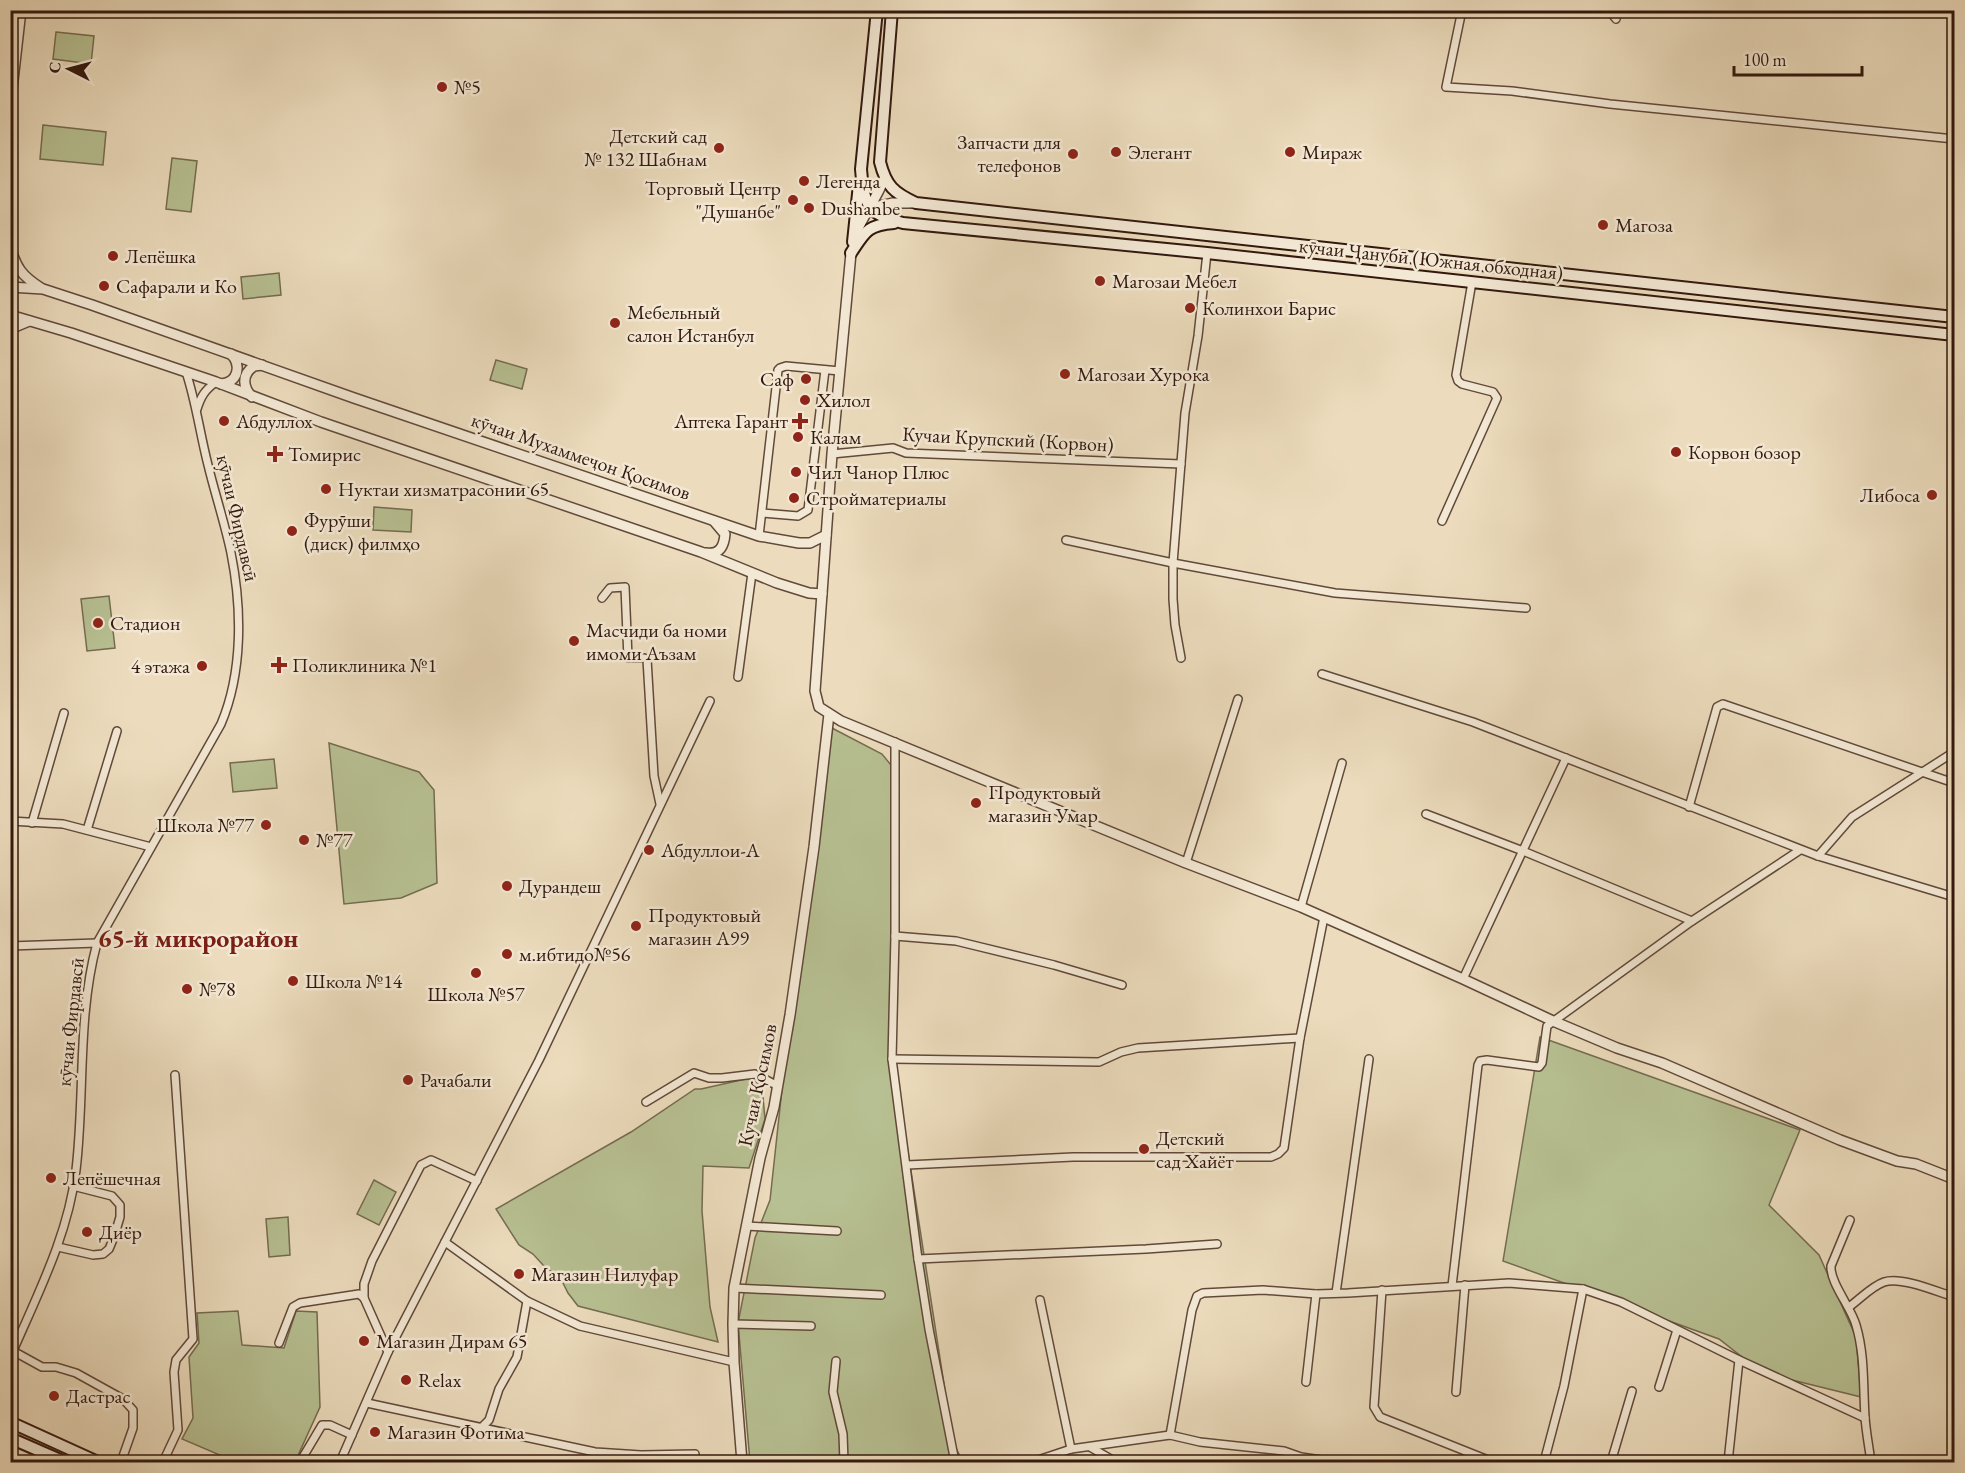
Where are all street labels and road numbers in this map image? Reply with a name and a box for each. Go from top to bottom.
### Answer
street label: кӯчаи Ҷанубӣ (Южная обходная) [1298,232,1564,286]
street label: кӯчаи Мухаммеҷон Қосимов [468,406,694,506]
street label: Кучаи Крупский (Корвон) [902,420,1114,458]
street label: кӯчаи Фирдавсӣ [211,452,265,584]
street label: кӯчаи Фирдавсӣ [50,956,90,1088]
street label: Кучаи Қосимов [731,1021,783,1149]

